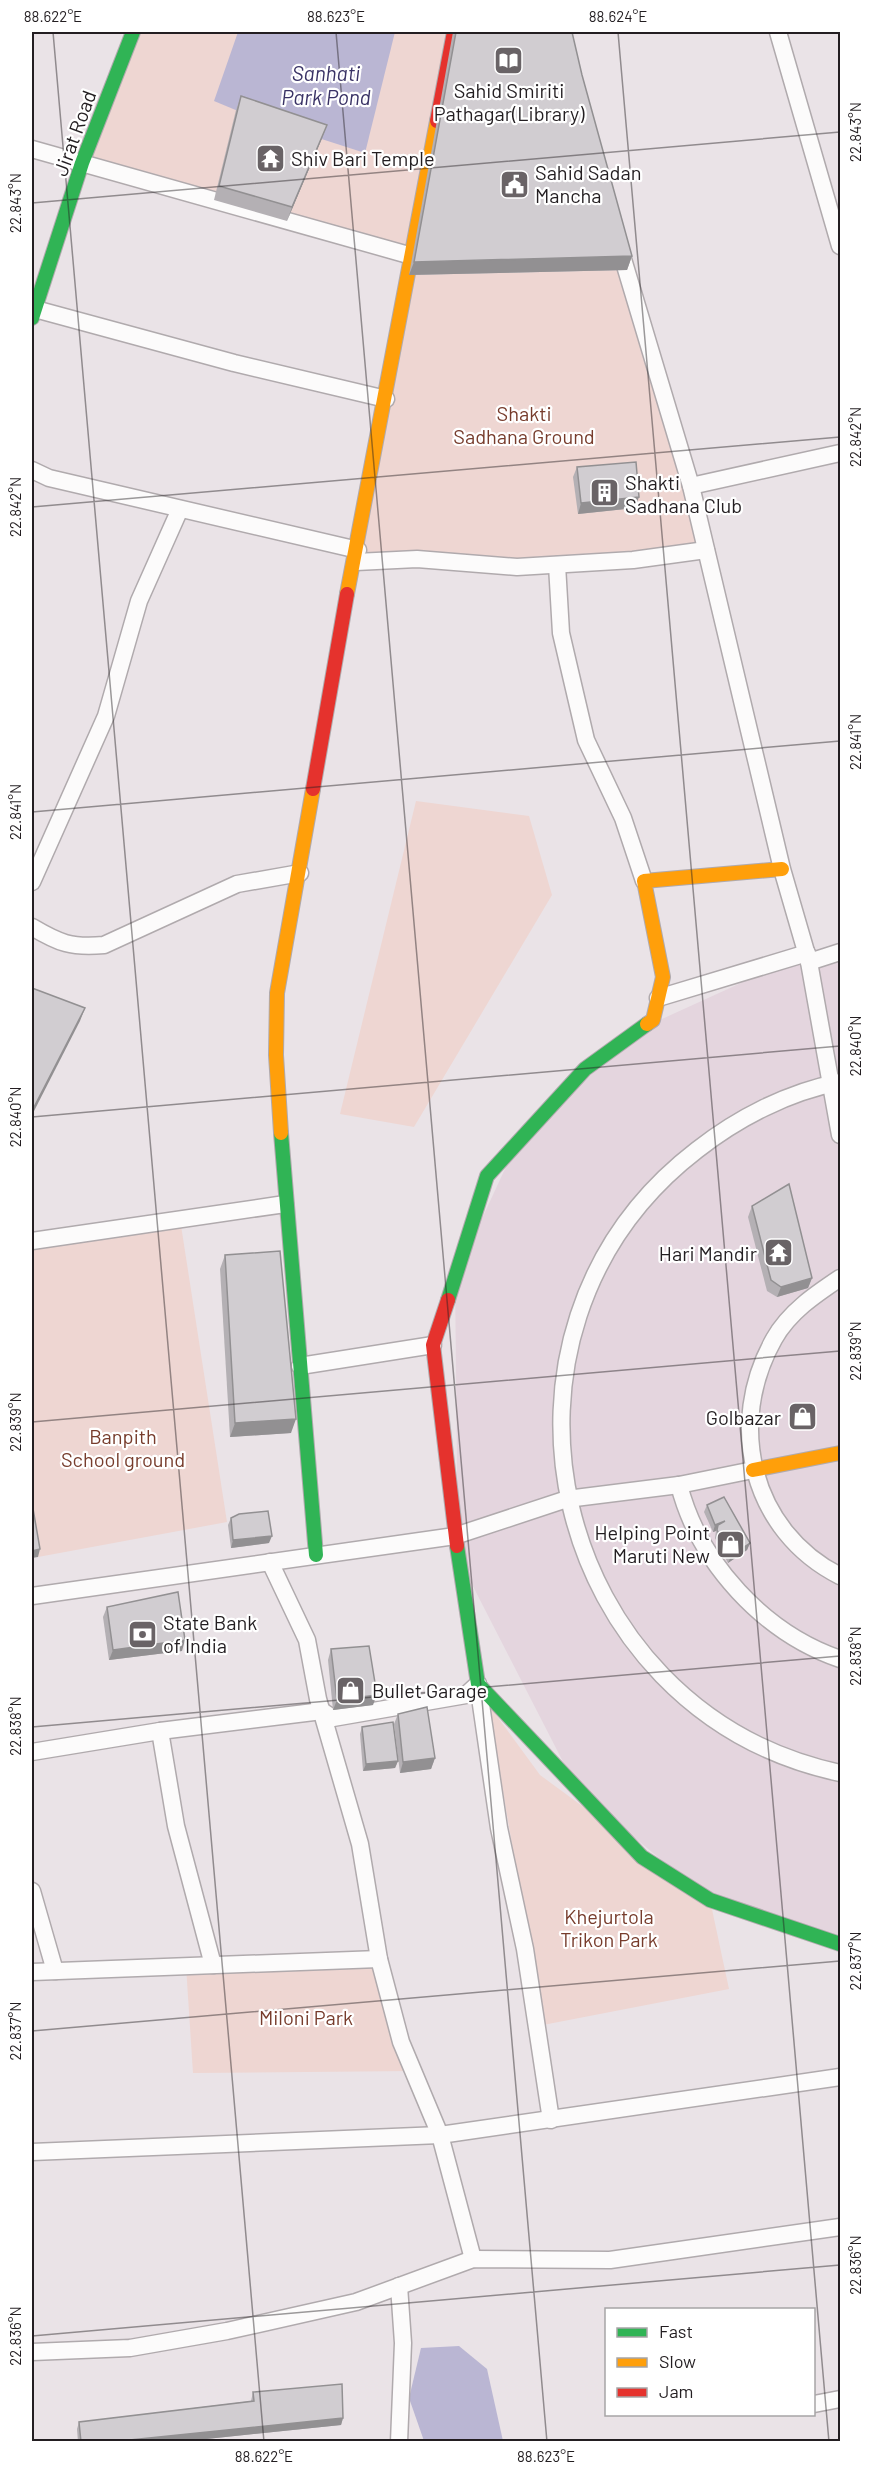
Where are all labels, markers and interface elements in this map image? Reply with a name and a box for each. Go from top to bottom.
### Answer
text: 88.622°E [24,7,82,25]
text: 88.623°E [307,7,365,25]
text: 88.624°E [589,7,647,25]
library icon: Sahid Smiriti Pathagar(Library) [493,44,525,76]
water label: Sanhati Park Pond [281,60,371,109]
place label: Sahid Smiriti Pathagar(Library) [434,78,585,125]
street label: Jirat Road [47,87,101,179]
text: 22.843°N [846,102,864,162]
temple icon: Shiv Bari Temple [254,142,286,174]
place label: Shiv Bari Temple [291,146,435,170]
place label: Sahid Sadan Mancha [535,160,641,207]
public building icon: Sahid Sadan Mancha [498,168,530,200]
text: 22.843°N [6,173,24,233]
park label: Shakti Sadhana Ground [453,401,595,448]
text: 22.842°N [846,407,864,467]
place label: Shakti Sadhana Club [625,470,742,517]
text: 22.842°N [6,477,24,537]
building icon: Shakti Sadhana Club [588,477,620,509]
text: 22.841°N [846,714,864,770]
text: 22.841°N [6,784,24,840]
text: 22.840°N [846,1016,864,1076]
text: 22.840°N [6,1087,24,1147]
temple icon: Hari Mandir [762,1237,794,1269]
place label: Hari Mandir [659,1241,757,1265]
text: 22.839°N [846,1321,864,1381]
text: 22.839°N [6,1392,24,1452]
shop icon: Golbazar [786,1401,818,1433]
place label: Golbazar [706,1405,781,1429]
park label: Banpith School ground [61,1424,185,1471]
place label: Helping Point Maruti New [595,1520,710,1567]
shop icon: Helping Point Maruti New [715,1528,747,1560]
place label: State Bank of India [163,1610,257,1657]
bank icon: State Bank of India [126,1618,158,1650]
text: 22.838°N [846,1626,864,1686]
shop icon: Bullet Garage [335,1674,367,1706]
place label: Bullet Garage [372,1678,487,1702]
text: 22.838°N [6,1696,24,1756]
park label: Khejurtola Trikon Park [560,1904,658,1951]
text: 22.837°N [846,1932,864,1990]
text: 22.837°N [6,2002,24,2060]
park label: Miloni Park [259,2005,353,2029]
text: 22.836°N [846,2235,864,2295]
text: 22.836°N [6,2306,24,2366]
legend [605,2308,815,2416]
text: Fast [659,2320,693,2342]
text: Slow [659,2350,696,2372]
text: Jam [659,2380,693,2402]
text: 88.622°E [235,2447,293,2465]
text: 88.623°E [517,2447,575,2465]

